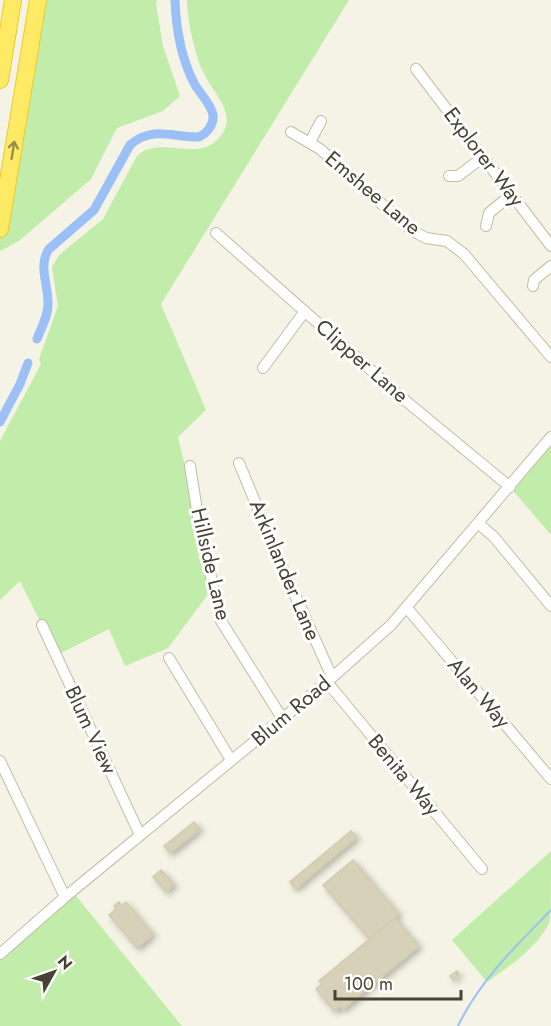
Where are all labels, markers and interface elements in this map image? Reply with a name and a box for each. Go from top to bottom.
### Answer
street label: Explorer Way [437,101,532,214]
one-way arrow [8,141,19,161]
street label: Emshee Lane [319,144,427,242]
street label: Clipper Lane [309,312,415,410]
street label: Arkinlander Lane [242,495,328,645]
street label: Hillside Lane [184,505,239,623]
street label: Alan Way [440,651,518,735]
street label: Blum Road [245,669,337,753]
street label: Blum View [57,681,125,780]
street label: Benita Way [361,728,448,823]
north arrow [24,942,84,1002]
text: N [52,950,78,975]
scale bar [335,963,461,1001]
text: 100 m [344,971,393,997]

